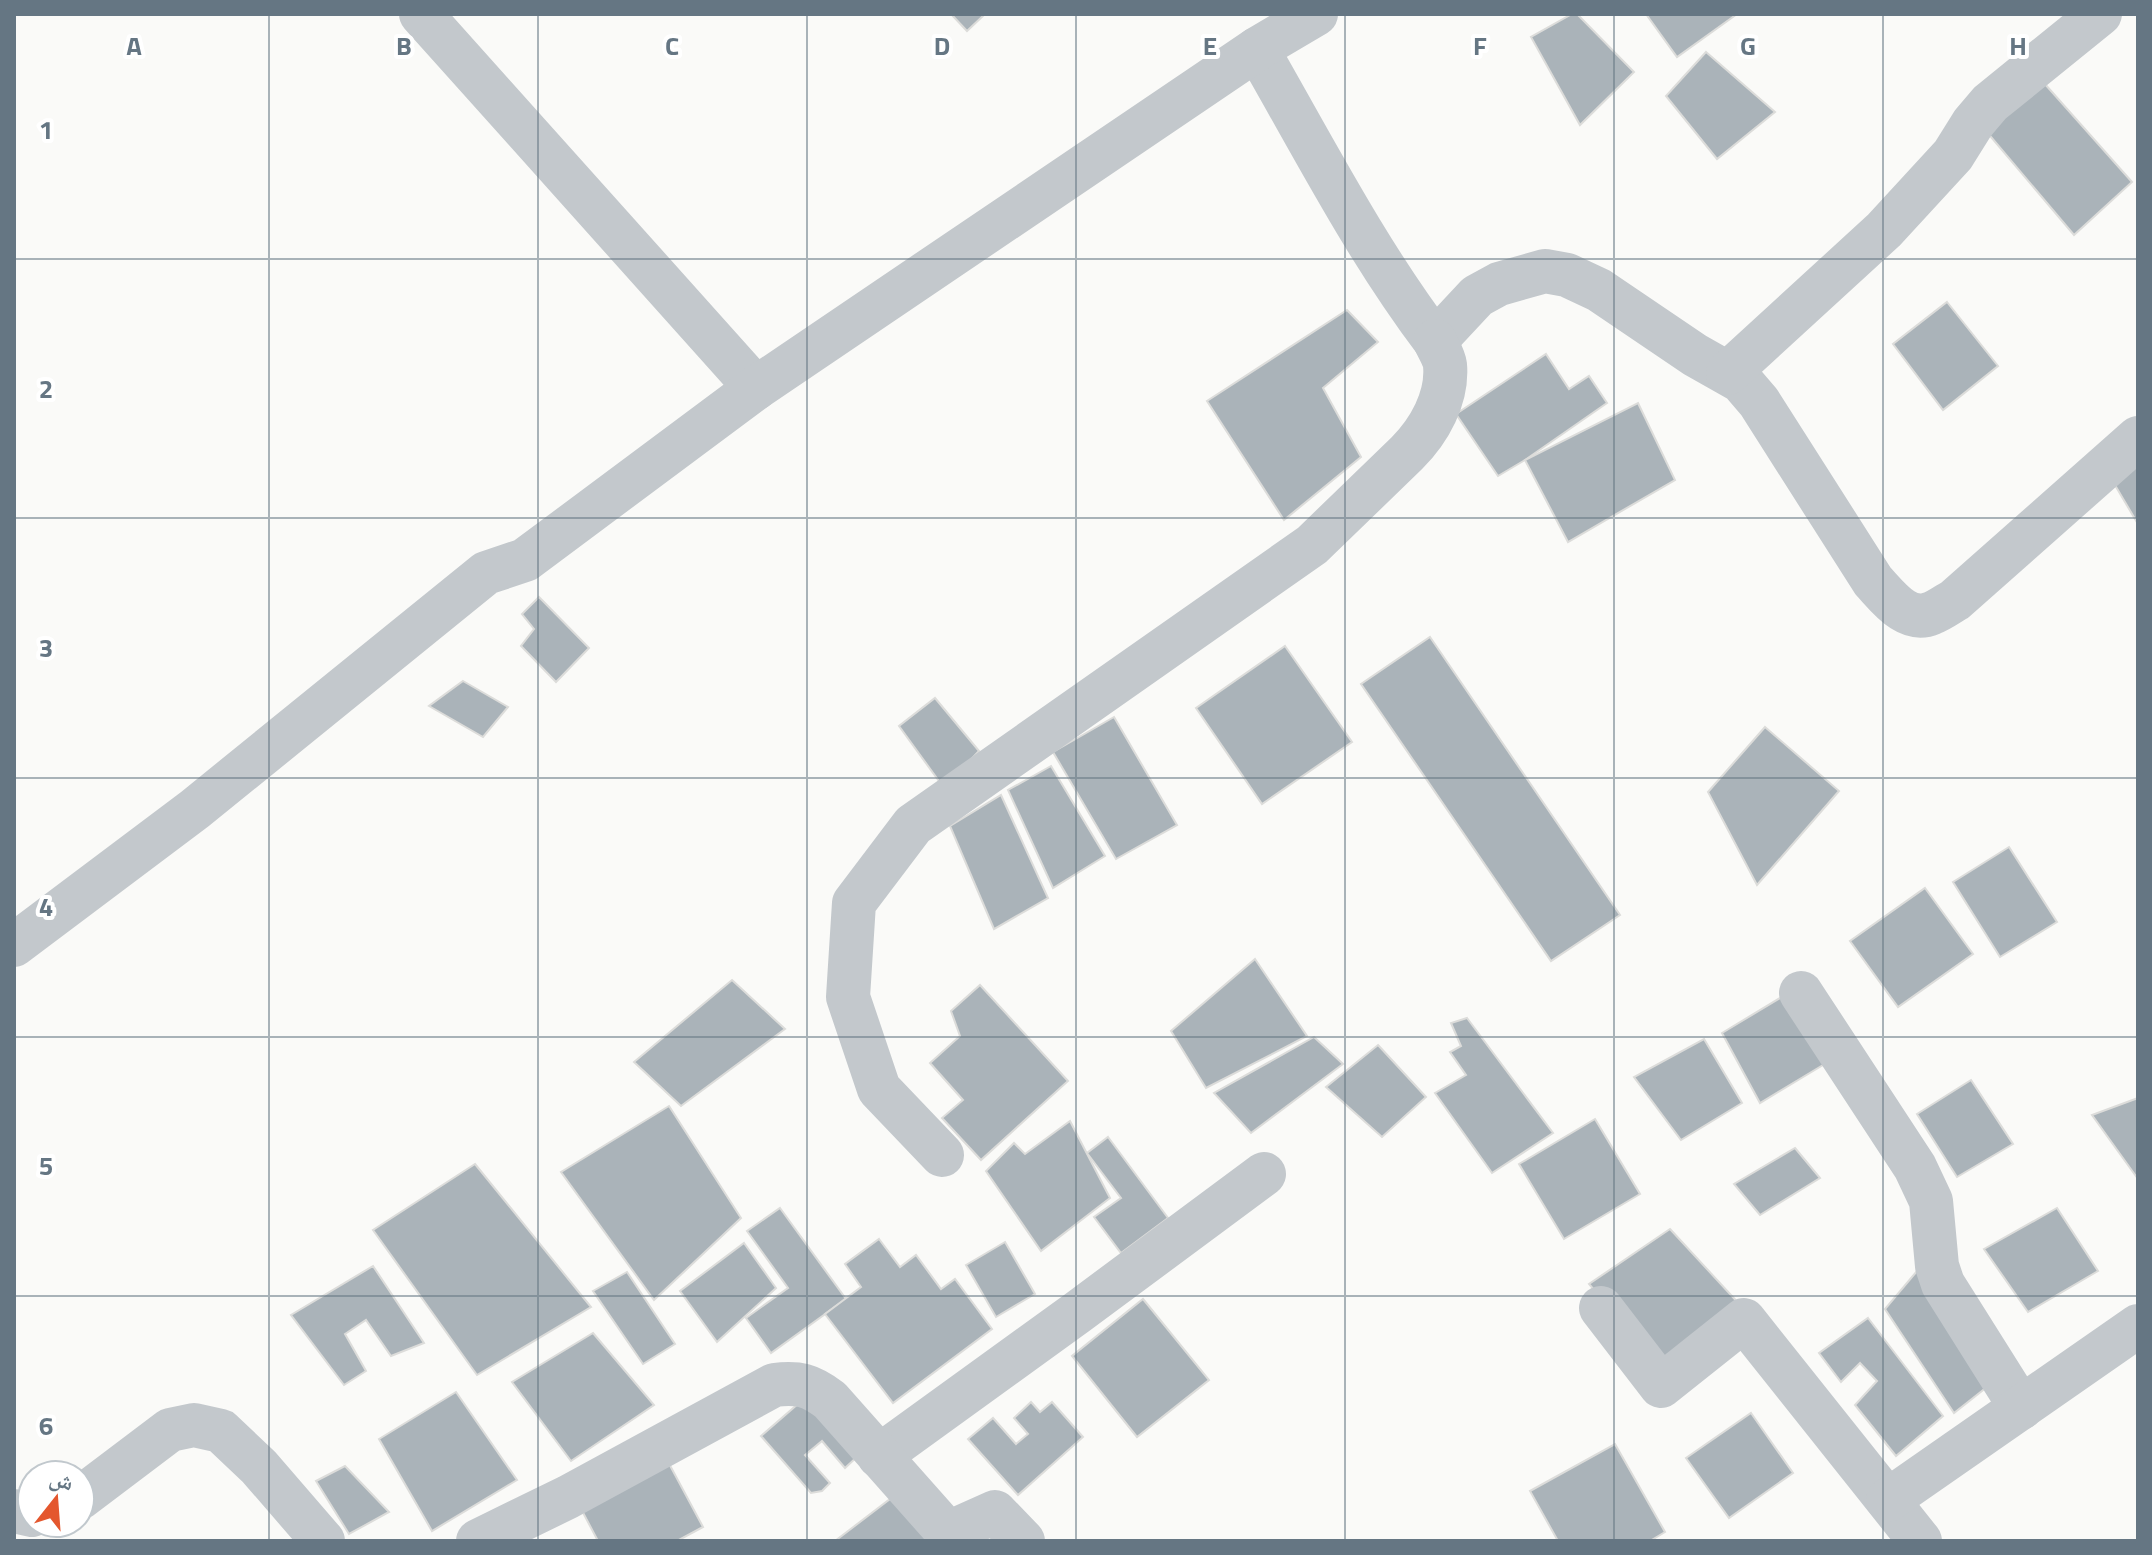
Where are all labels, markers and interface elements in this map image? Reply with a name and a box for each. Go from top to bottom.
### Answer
text: A [126,26,142,65]
text: B [396,26,412,65]
text: C [665,26,679,65]
text: D [934,26,950,65]
text: E [1203,26,1217,65]
text: F [1473,26,1487,65]
text: G [1740,26,1756,65]
text: H [2009,26,2027,65]
text: 1 [39,110,53,149]
text: 2 [39,369,53,408]
text: 3 [39,628,53,667]
text: 4 [39,887,53,926]
text: 5 [39,1146,53,1185]
text: 6 [39,1406,53,1445]
north arrow [16,1459,96,1539]
text: ش [46,1460,78,1500]

